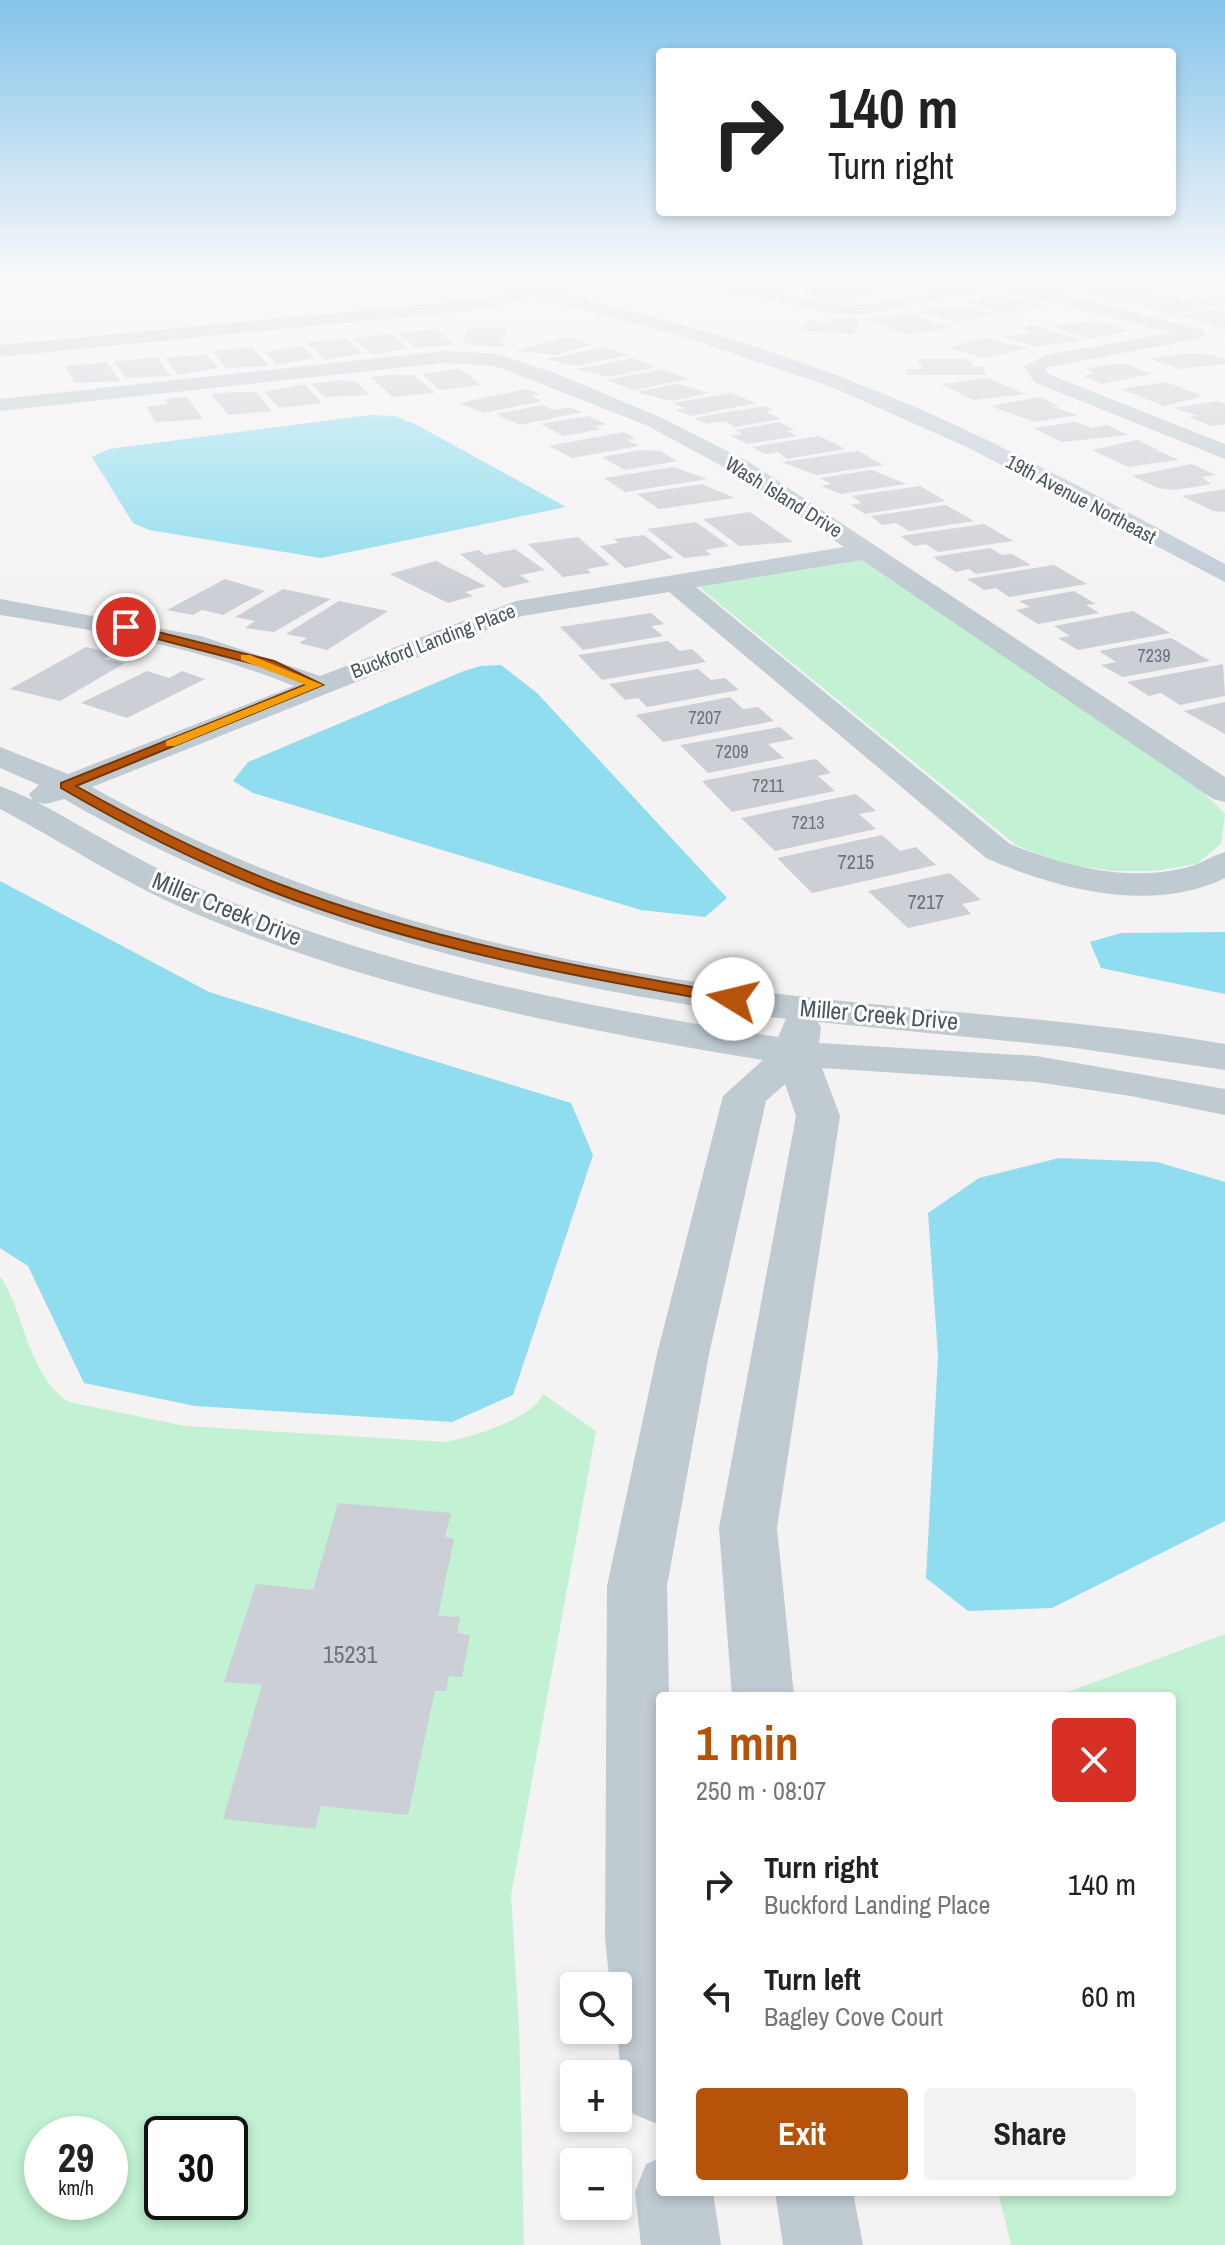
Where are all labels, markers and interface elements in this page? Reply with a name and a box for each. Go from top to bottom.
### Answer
text: 140 m [828,70,958,145]
icon: right [696,80,800,184]
text: Turn right [828,142,953,190]
street label: 19th Avenue Northeast [1001,448,1161,550]
street label: Wash Island Drive [721,450,848,543]
pin [92,593,160,661]
street label: Buckford Landing Place [347,597,519,684]
icon: arrive [104,605,148,649]
house number: 7239 [1138,643,1170,668]
house number: 7207 [689,705,721,730]
house number: 7209 [716,739,748,764]
house number: 7211 [752,773,785,798]
house number: 7213 [792,810,824,835]
house number: 7215 [838,848,874,875]
street label: Miller Creek Drive [148,864,307,953]
house number: 7217 [908,888,944,915]
position arrow [691,957,775,1041]
street label: Miller Creek Drive [799,991,959,1037]
house number: 15231 [323,1638,377,1670]
text: 1 min [696,1710,799,1775]
button: close [1052,1718,1136,1802]
text: 250 m · 08:07 [696,1773,826,1808]
text: Turn right [764,1847,878,1887]
icon: right [696,1862,740,1906]
text: 140 m [1068,1864,1136,1904]
text: Buckford Landing Place [764,1887,990,1922]
text: Turn left [764,1959,861,1999]
map controls [560,1972,632,2220]
button: search [560,1972,632,2044]
icon: left [696,1974,740,2018]
text: 60 m [1081,1976,1136,2016]
text: Bagley Cove Court [764,1999,943,2034]
button: + [560,2060,632,2132]
button: Exit [696,2088,908,2180]
button: Share [924,2088,1136,2180]
speed limit sign: 30 [144,2116,248,2220]
text: 29 [58,2131,94,2184]
button: − [560,2148,632,2220]
text: km/h [58,2174,94,2201]

